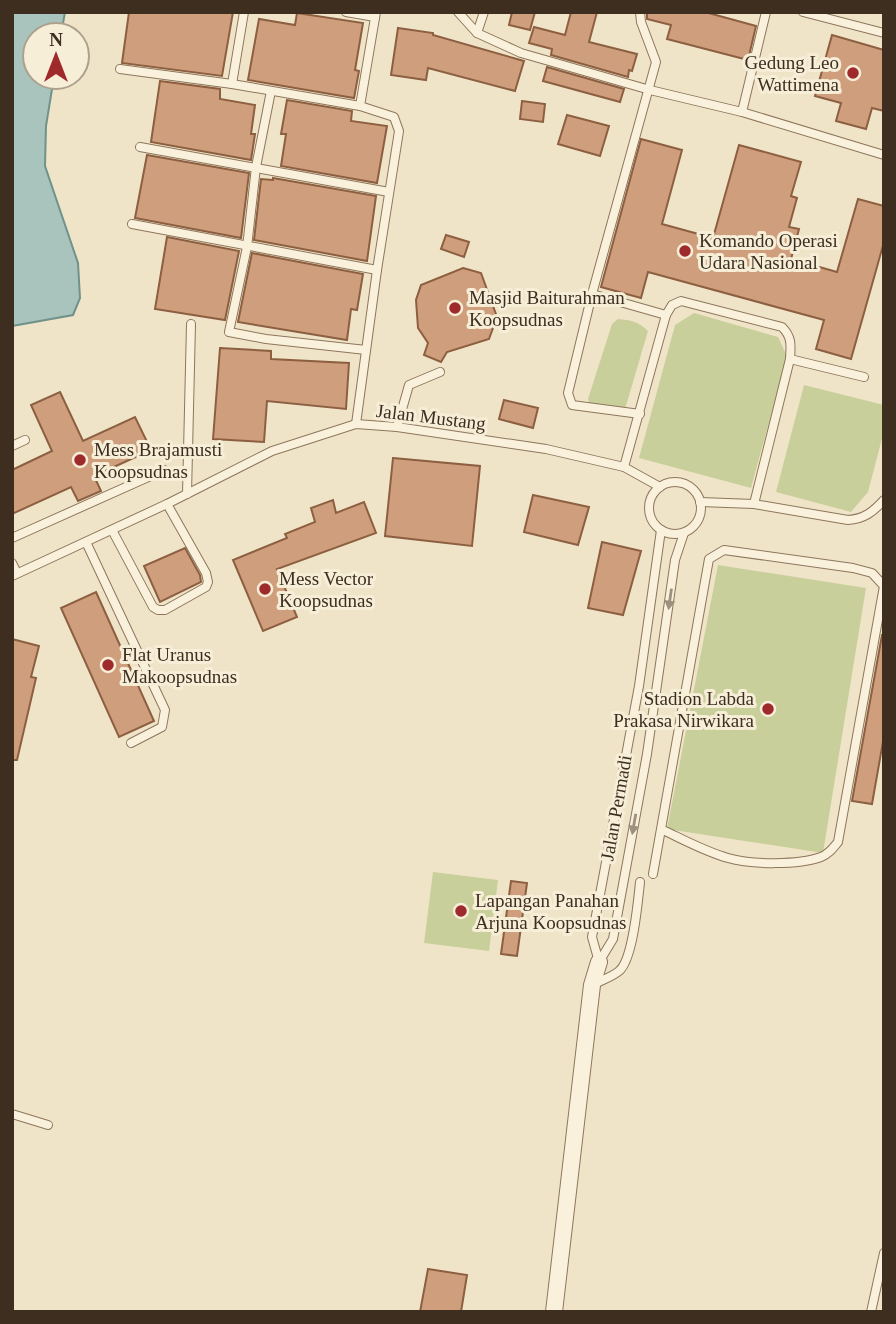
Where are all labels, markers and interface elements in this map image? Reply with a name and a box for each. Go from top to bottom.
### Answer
north arrow [21,21,91,91]
text: N [49,29,63,50]
place label: Gedung Leo Wattimena [745,52,840,95]
marker: Gedung Leo Wattimena [845,65,861,81]
place label: Komando Operasi Udara Nasional [699,230,838,273]
marker: Komando Operasi Udara Nasional [677,243,693,259]
place label: Masjid Baiturahman Koopsudnas [469,287,625,330]
marker: Masjid Baiturahman Koopsudnas [447,300,463,316]
street label: Jalan Mustang [375,400,488,434]
place label: Mess Brajamusti Koopsudnas [94,439,222,482]
marker: Mess Brajamusti Koopsudnas [72,452,88,468]
place label: Mess Vector Koopsudnas [279,568,374,611]
marker: Mess Vector Koopsudnas [257,581,273,597]
one-way arrow [664,588,675,610]
place label: Flat Uranus Makoopsudnas [122,644,237,687]
marker: Flat Uranus Makoopsudnas [100,657,116,673]
place label: Stadion Labda Prakasa Nirwikara [613,688,755,731]
marker: Stadion Labda Prakasa Nirwikara [760,701,776,717]
street label: Jalan Permadi [596,753,636,863]
one-way arrow [628,813,639,835]
place label: Lapangan Panahan Arjuna Koopsudnas [475,890,626,933]
marker: Lapangan Panahan Arjuna Koopsudnas [453,903,469,919]

